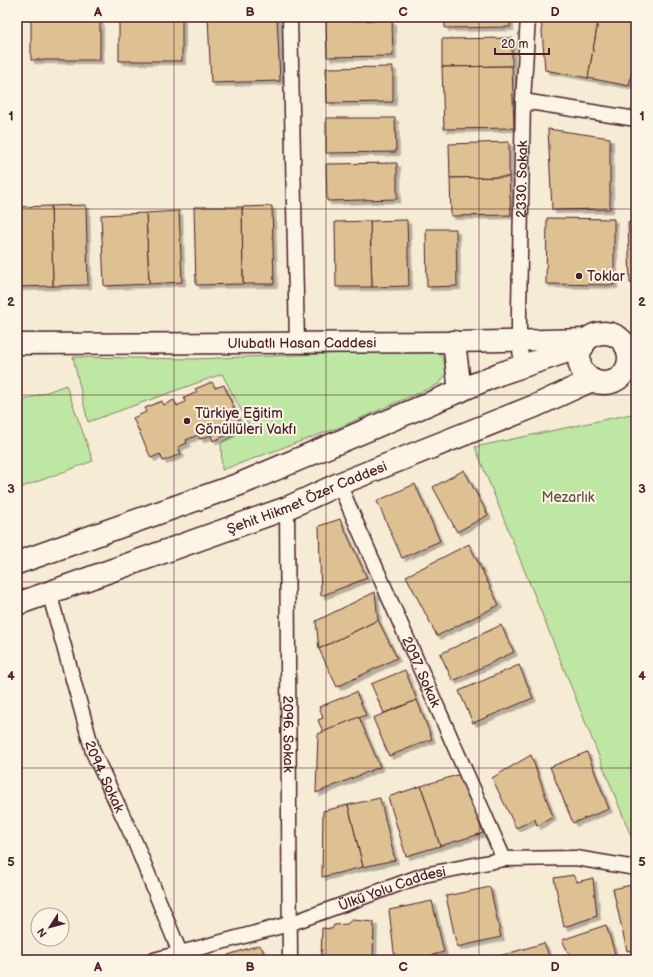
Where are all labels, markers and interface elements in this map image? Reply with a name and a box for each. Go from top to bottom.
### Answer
text: A [93,4,102,20]
text: B [245,4,255,20]
text: C [398,4,408,20]
text: D [550,4,560,20]
scale bar [495,30,549,56]
text: 20 m [501,37,528,52]
text: 1 [8,108,14,124]
text: 1 [639,108,645,124]
street label: 2330. Sokak [513,140,531,218]
place label: Toklar [587,268,626,285]
marker: Toklar [574,271,584,281]
text: 2 [7,294,15,310]
text: 2 [638,294,646,310]
street label: Ulubatlı Hasan Caddesi [228,334,376,352]
place label: Türkiye Eğitim Gönüllüleri Vakfı [195,405,296,438]
marker: Türkiye Eğitim Gönüllüleri Vakfı [182,416,192,426]
street label: Şehit Hikmet Özer Caddesi [225,458,390,538]
text: 3 [7,481,15,497]
text: 3 [638,481,646,497]
park label: Mezarlık [541,489,595,506]
street label: 2097. Sokak [398,634,444,710]
text: 4 [7,668,15,684]
text: 4 [638,668,646,684]
street label: 2096. Sokak [279,695,297,773]
street label: 2094. Sokak [81,739,128,815]
text: 5 [7,854,15,870]
text: 5 [638,854,646,870]
street label: Ülkü Yolu Caddesi [336,863,447,914]
north arrow [30,907,70,947]
text: N [35,925,50,940]
text: A [93,959,102,975]
text: B [245,959,255,975]
text: C [398,959,408,975]
text: D [550,959,560,975]

